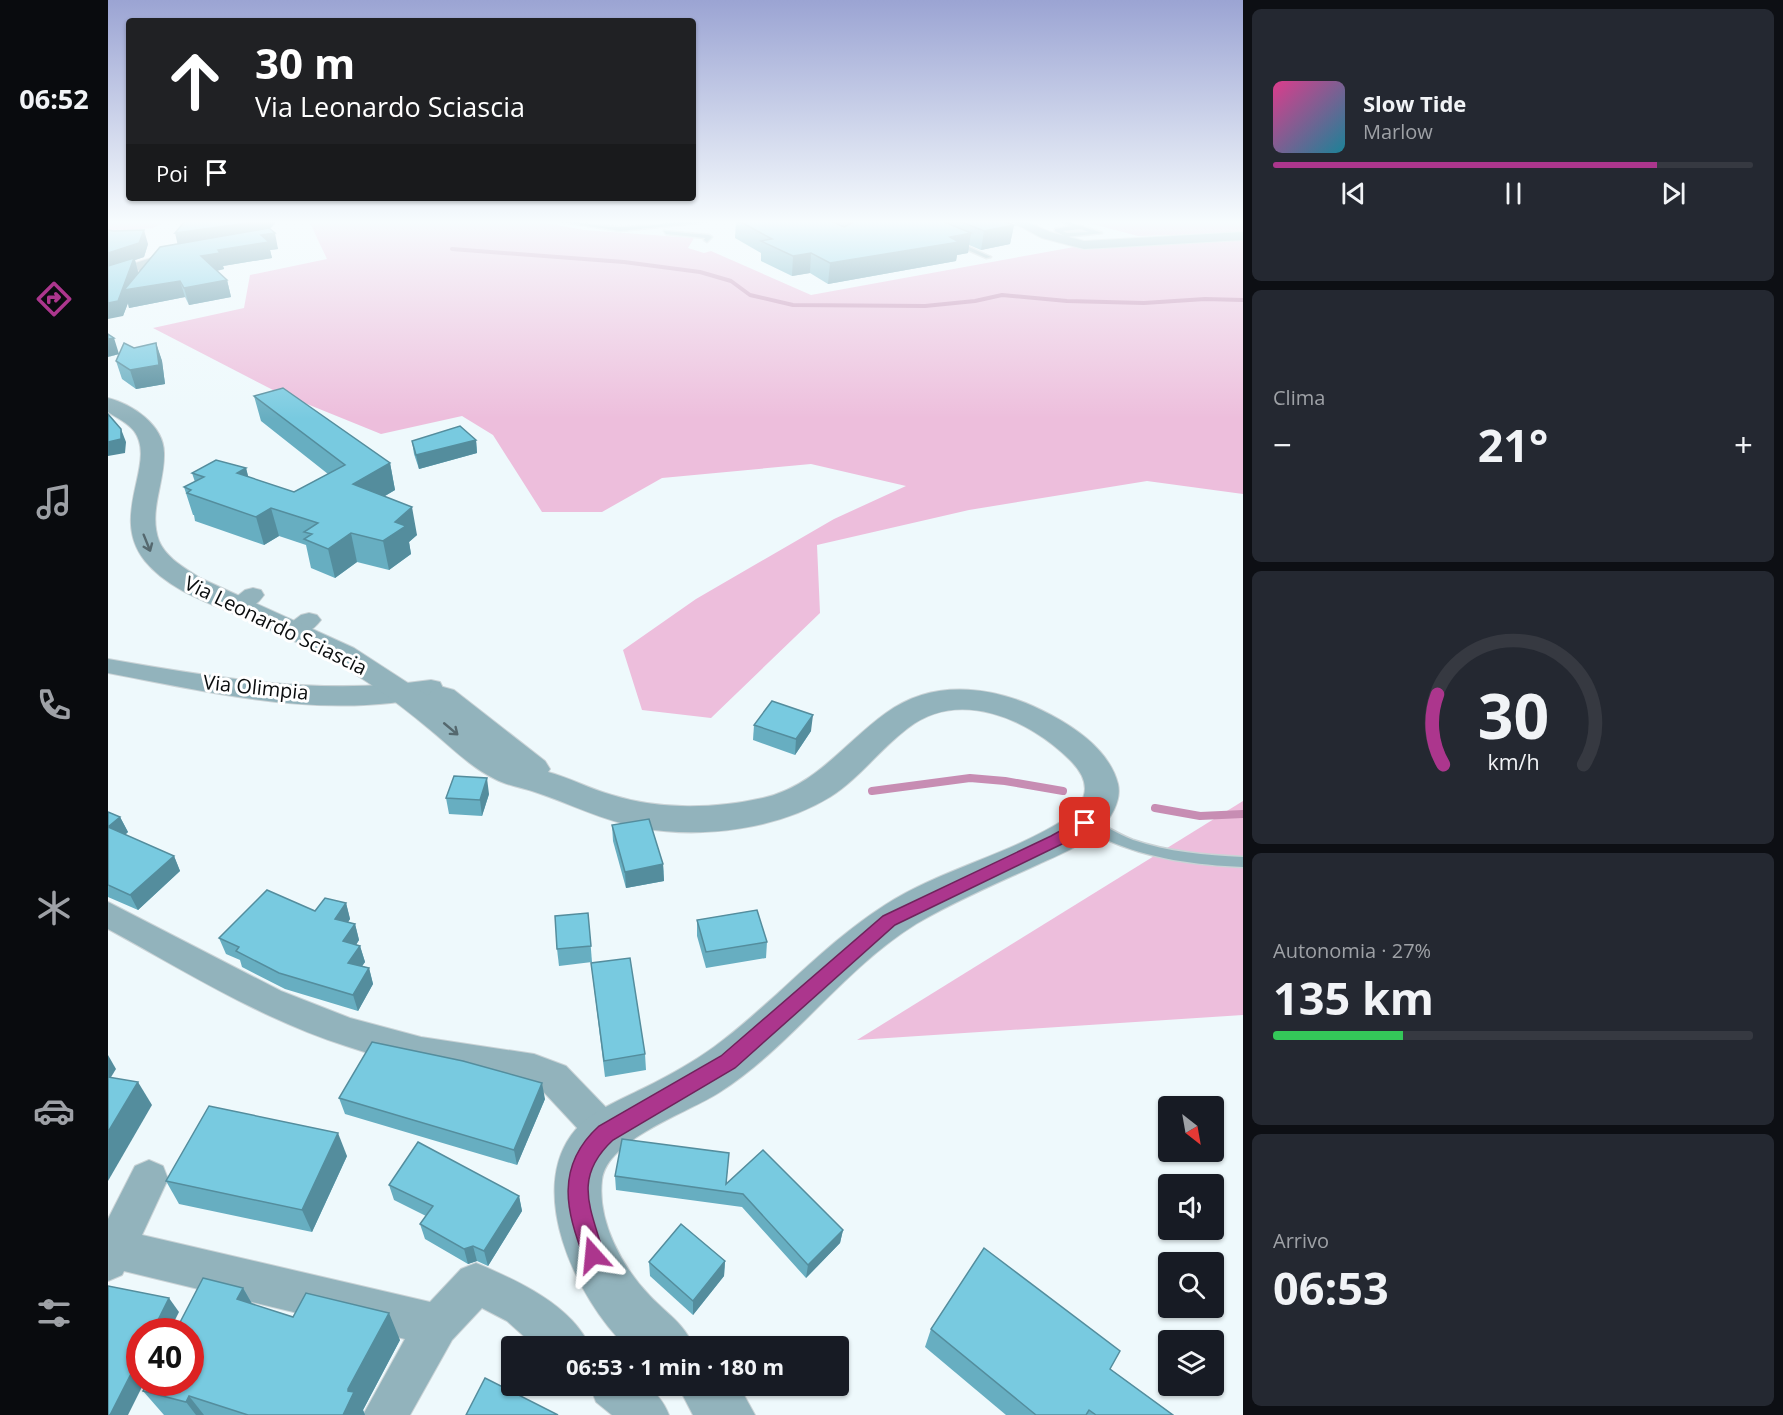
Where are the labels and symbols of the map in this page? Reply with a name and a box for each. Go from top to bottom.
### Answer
one-way arrow [142,533,153,552]
street label: Via Leonardo Sciascia [180,569,372,681]
street label: Via Olimpia [202,668,310,706]
one-way arrow [443,723,459,736]
pin [1059,797,1110,848]
north arrow [1158,1096,1224,1162]
position arrow [561,1223,625,1287]
speed limit sign: 40 [126,1318,204,1396]

